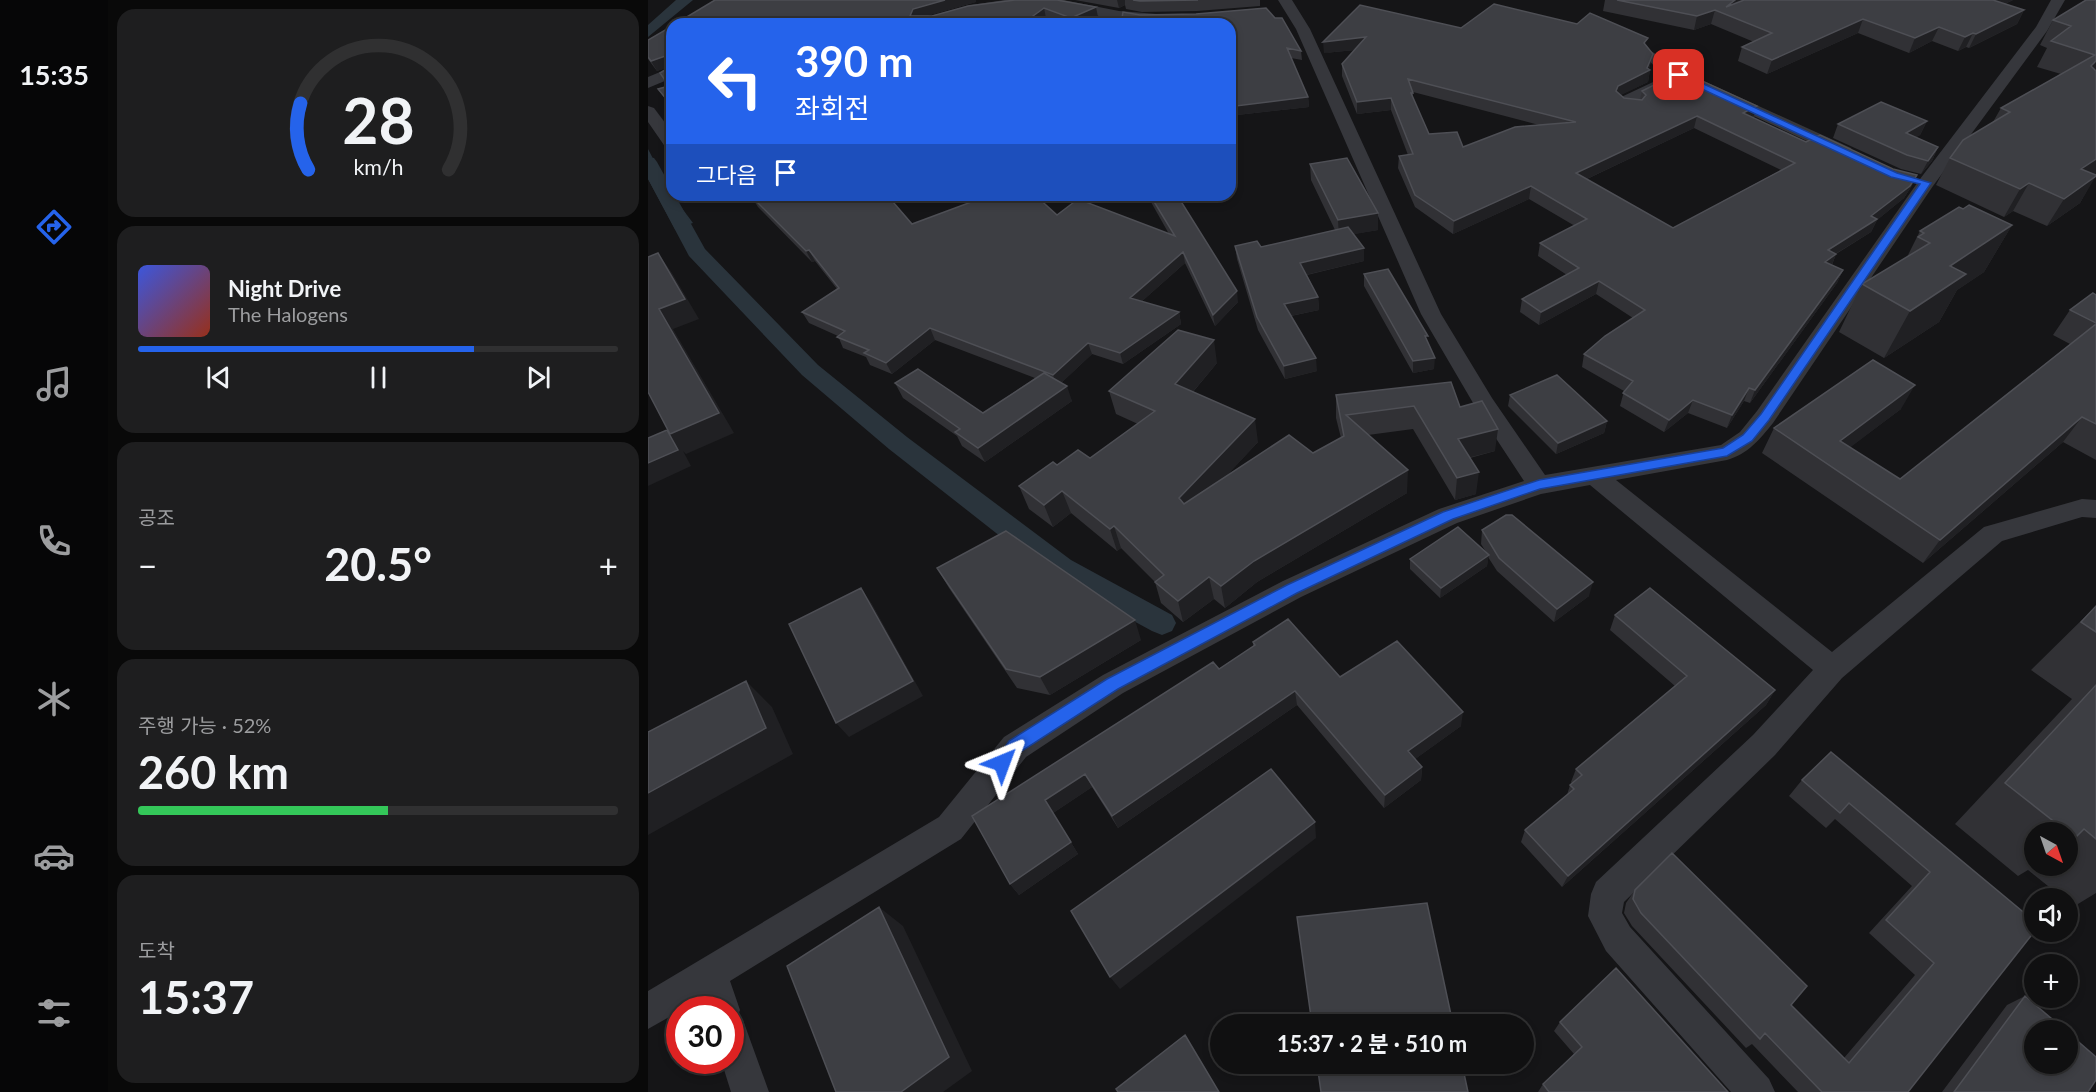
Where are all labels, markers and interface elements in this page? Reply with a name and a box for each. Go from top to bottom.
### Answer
text: 390 m [795,36,913,86]
icon: left [696,42,774,120]
pin [1653,49,1704,100]
text: 15:35 [19,58,89,91]
icon: arrive [1662,58,1695,91]
text: 28 [342,82,414,157]
text: 좌회전 [795,91,870,124]
text: km/h [353,154,403,180]
icon: arrive [769,156,802,189]
text: 그다음 [696,161,757,188]
icon: directions [33,206,75,248]
text: Night Drive [228,275,341,302]
text: The Halogens [228,302,348,326]
icon: previous [202,361,235,394]
icon: pause [362,361,395,394]
icon: next [522,361,555,394]
icon: music [33,363,75,405]
text: 공조 [138,505,175,529]
icon: phone [33,520,75,562]
text: 20.5° [324,537,432,591]
text: − [138,545,157,585]
text: + [599,545,618,585]
icon: climate [33,678,75,720]
text: 주행 가능 · 52% [138,713,271,737]
position arrow [970,731,1034,795]
text: 260 km [138,745,289,799]
north arrow [2024,822,2078,876]
map controls [2024,822,2078,1074]
icon: car [33,835,75,877]
button: sound [2024,888,2078,942]
text: 도착 [138,938,175,962]
button: + [2024,954,2078,1008]
text: 15:37 [138,970,254,1024]
icon: filters [33,992,75,1034]
speed limit sign: 30 [666,996,744,1074]
button: − [2024,1020,2078,1074]
text: 15:37 · 2 분 · 510 m [1277,1030,1467,1057]

